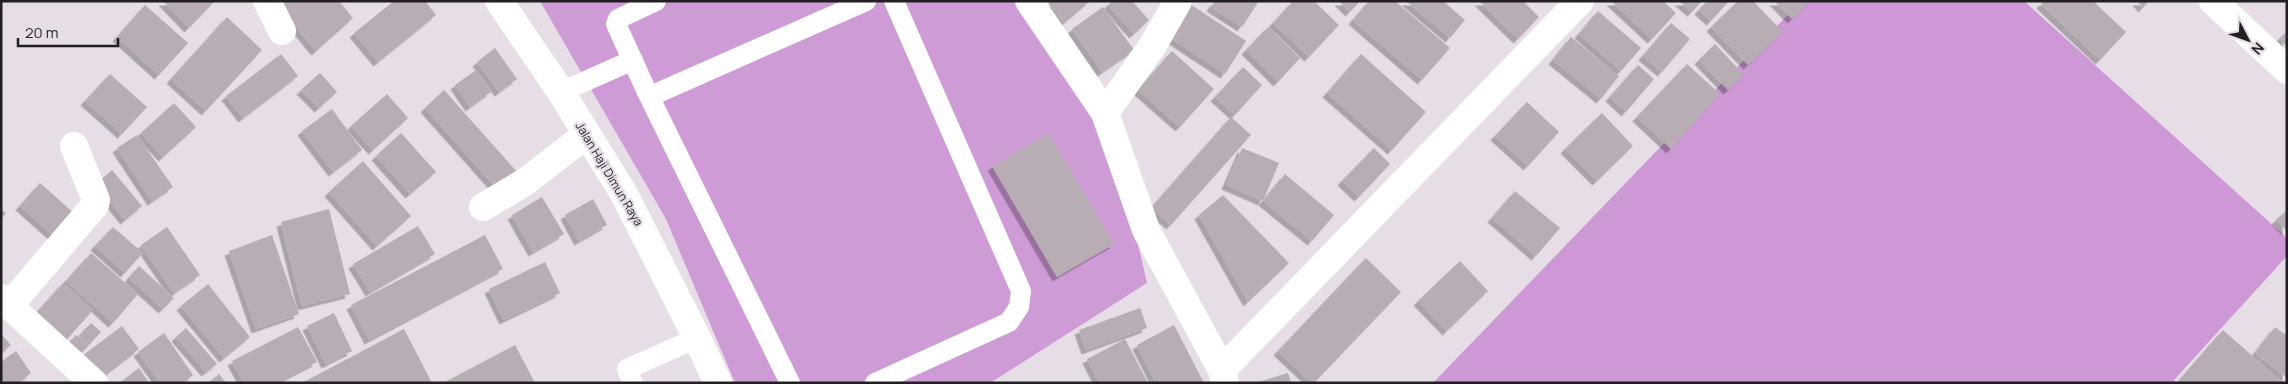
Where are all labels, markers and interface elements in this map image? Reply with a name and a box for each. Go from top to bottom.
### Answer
scale bar [18,15,118,47]
north arrow [2223,15,2273,65]
text: 20 m [25,22,58,43]
text: N [2248,39,2269,59]
street label: Jalan Haji Dimun Raya [572,119,647,229]

